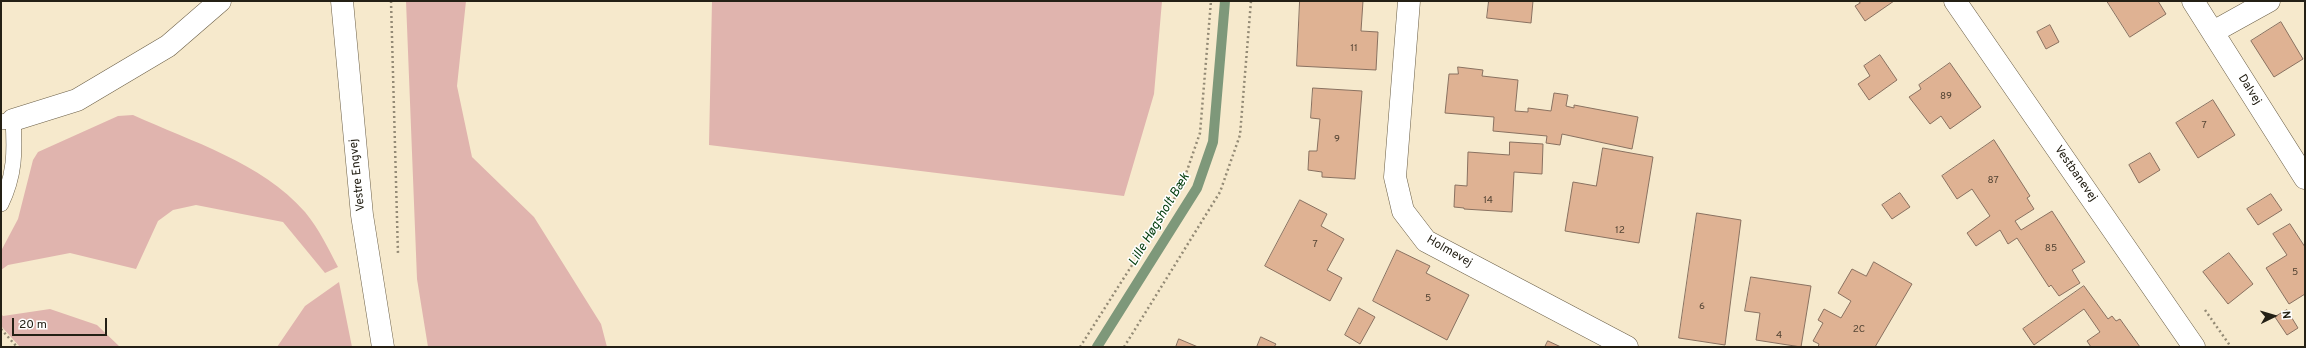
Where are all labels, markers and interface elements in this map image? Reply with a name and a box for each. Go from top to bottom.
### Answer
house number: 11 [1350,43,1358,55]
street label: Dalvej [2234,72,2264,108]
house number: 89 [1940,91,1952,103]
house number: 7 [2201,120,2207,132]
house number: 9 [1334,134,1340,146]
street label: Vestre Engvej [347,138,369,212]
street label: Vestbanevej [2050,143,2100,205]
water label: Lille Høgsholt Bæk [1126,171,1194,269]
house number: 87 [1987,175,1999,187]
house number: 14 [1483,195,1493,207]
house number: 12 [1615,225,1625,237]
street label: Holmevej [1424,233,1474,271]
house number: 7 [1312,239,1318,251]
house number: 85 [2045,243,2057,255]
house number: 5 [2292,267,2298,279]
house number: 5 [1425,293,1431,305]
north arrow [2254,296,2294,336]
house number: 6 [1699,301,1705,313]
scale bar [14,310,109,336]
text: N [2279,310,2293,320]
text: 20 m [19,317,47,333]
house number: 2C [1853,324,1865,336]
house number: 4 [1776,330,1782,342]

